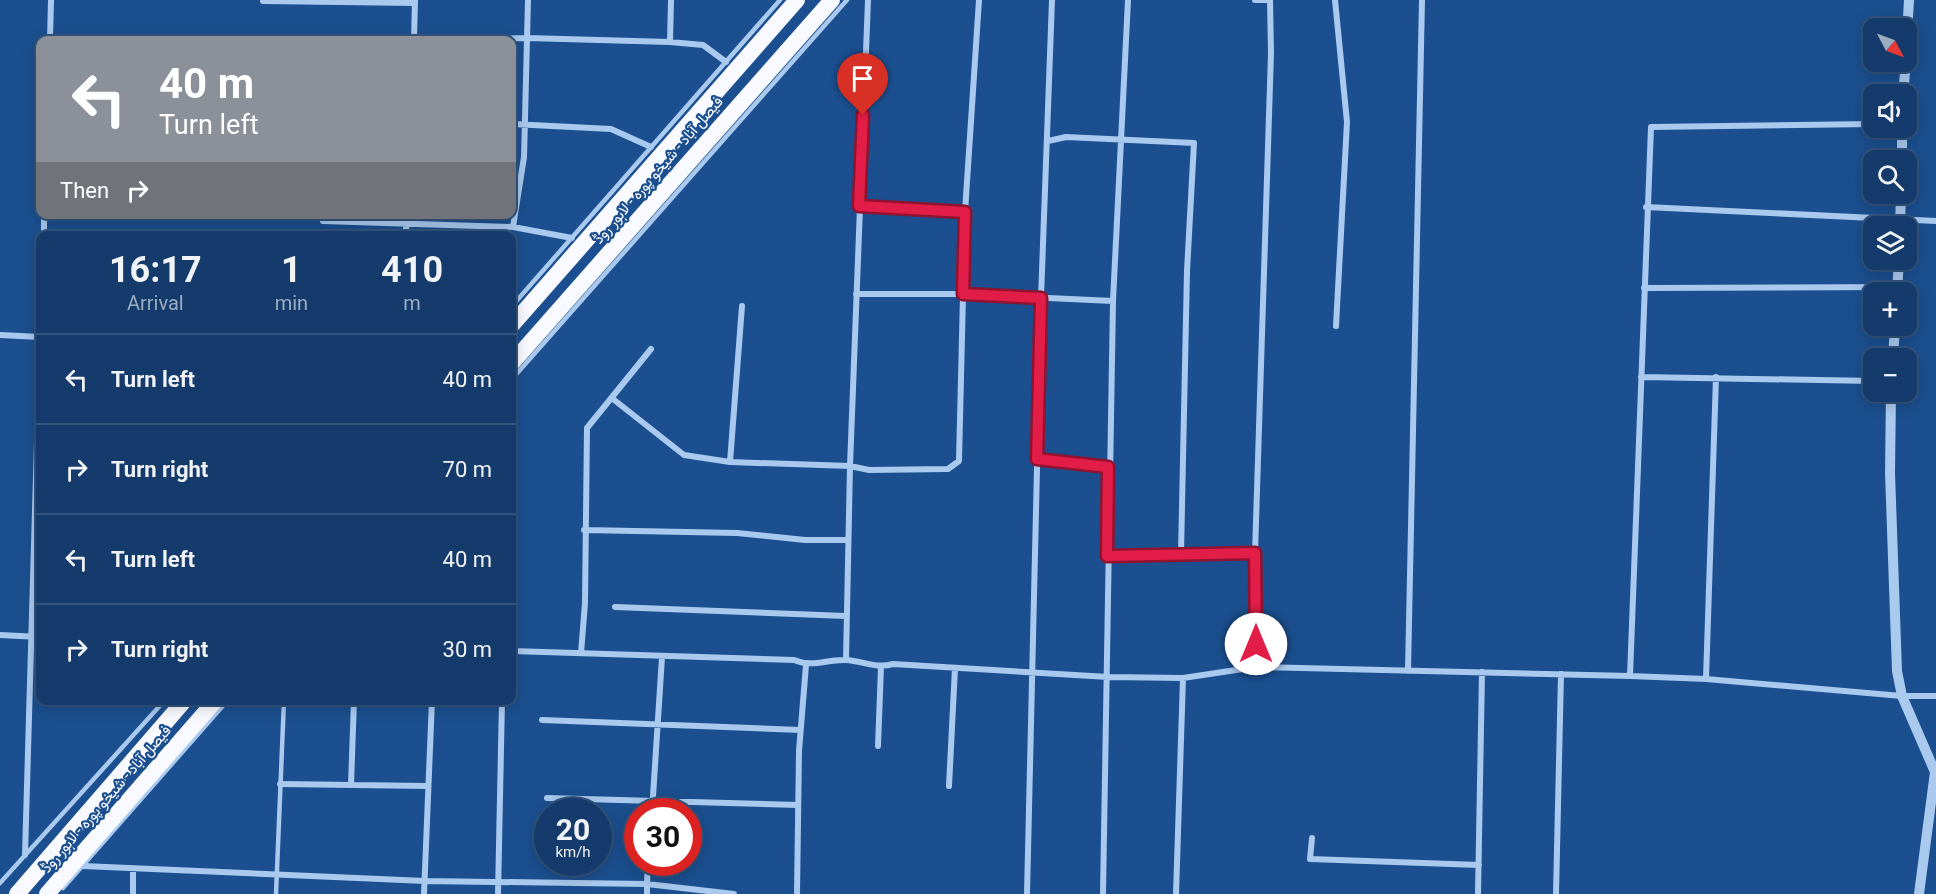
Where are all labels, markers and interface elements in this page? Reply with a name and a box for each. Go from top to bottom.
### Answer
north arrow [1863,18,1917,72]
map controls [1863,18,1917,402]
pin [837,53,888,115]
text: 40 m [159,59,254,108]
icon: left [60,60,138,138]
icon: arrive [846,62,879,95]
button: sound [1863,84,1917,138]
street label: فیصل آباد - شیخو پورہ - لاہور روڈ [589,93,728,248]
text: Turn left [159,109,259,141]
button: search [1863,150,1917,204]
icon: right [121,174,154,207]
text: Then [60,178,109,203]
button: layers [1863,216,1917,270]
text: 16:17 [109,249,202,291]
text: 1 [281,249,302,291]
text: 410 [381,249,443,291]
button: + [1863,282,1917,336]
text: Arrival [127,291,184,315]
text: min [275,291,308,315]
text: m [403,291,421,315]
button: − [1863,348,1917,402]
icon: left [60,363,93,396]
text: Turn left [111,367,195,392]
text: 40 m [443,367,492,392]
icon: right [60,453,93,486]
text: Turn right [111,457,208,482]
text: 70 m [443,457,492,482]
icon: left [60,543,93,576]
text: Turn left [111,547,195,572]
text: 40 m [443,547,492,572]
position arrow [1224,612,1288,676]
icon: right [60,633,93,666]
text: Turn right [111,637,208,662]
text: 30 m [443,637,492,662]
street label: فیصل آباد - شیخو پورہ - لاہور روڈ [37,722,176,877]
speed limit sign: 30 [624,798,702,876]
text: 20 [556,812,590,847]
text: km/h [555,843,591,861]

